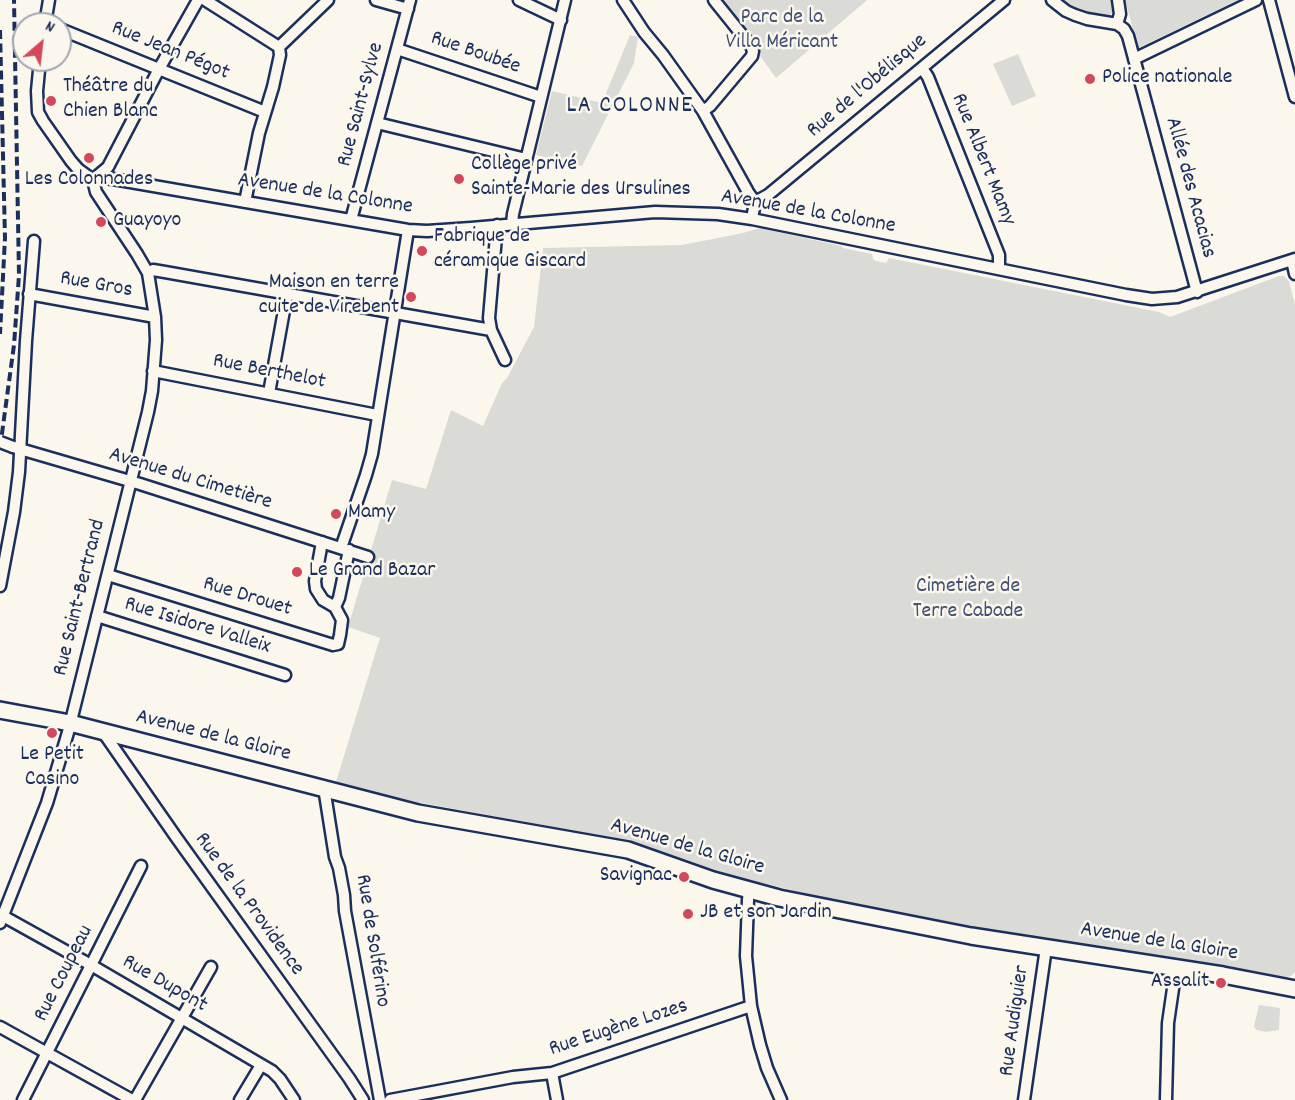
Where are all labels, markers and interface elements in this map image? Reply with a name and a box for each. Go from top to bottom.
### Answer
park label: Parc de la Villa Méricant [726,6,838,57]
north arrow [12,12,72,72]
text: N [41,15,59,39]
street label: Rue Jean Pégot [107,16,233,88]
street label: Rue Boubée [427,26,523,82]
street label: Rue de l'Obélisque [803,29,933,145]
street label: Rue Saint-Sylve [333,40,391,170]
place label: Police nationale [1102,66,1232,92]
marker: Police nationale [1083,72,1097,86]
place label: Théâtre du Chien Blanc [63,75,158,126]
street label: Rue Albert Mamy [944,90,1020,230]
marker: Théâtre du Chien Blanc [44,94,58,108]
district label: LA COLONNE [566,94,694,122]
street label: Allée des Acacias [1158,115,1220,261]
marker: Les Colonnades [82,151,96,165]
place label: Collège privé Sainte-Marie des Ursulines [471,153,691,204]
place label: Les Colonnades [25,168,153,194]
street label: Avenue de la Colonne [236,168,414,222]
marker: Collège privé Sainte-Marie des Ursulines [452,172,466,186]
street label: Avenue de la Colonne [719,185,897,241]
place label: Guayoyo [113,209,181,235]
marker: Guayoyo [94,215,108,229]
place label: Fabrique de céramique Giscard [434,225,586,276]
marker: Fabrique de céramique Giscard [415,244,429,258]
street label: Rue Gros [58,267,134,305]
place label: Maison en terre cuite de Virebent [259,271,399,322]
marker: Maison en terre cuite de Virebent [404,290,418,304]
street label: Rue Berthelot [210,349,328,397]
street label: Avenue du Cimetière [105,443,275,517]
place label: Mamy [348,501,395,527]
marker: Mamy [329,507,343,521]
street label: Rue Saint-Bertrand [49,517,113,679]
place label: Le Grand Bazar [309,559,435,585]
marker: Le Grand Bazar [290,565,304,579]
street label: Rue Drouet [199,572,295,624]
park label: Cimetière de Terre Cabade [913,575,1023,626]
street label: Rue Isidore Valleix [121,592,273,662]
street label: Avenue de la Gloire [133,705,293,769]
marker: Le Petit Casino [45,726,59,740]
place label: Le Petit Casino [20,743,84,794]
street label: Avenue de la Gloire [607,813,767,883]
street label: Rue de la Providence [187,828,309,982]
place label: Savignac [600,864,672,890]
marker: Savignac [677,870,691,884]
street label: Rue de Solférino [347,873,395,1009]
place label: JB et son Jardin [700,901,832,927]
marker: JB et son Jardin [681,907,695,921]
street label: Avenue de la Gloire [1078,918,1240,968]
street label: Rue Coupeau [29,921,101,1027]
street label: Rue Dupont [117,950,211,1020]
street label: Rue Audiguier [995,964,1037,1078]
place label: Assalit [1151,970,1209,996]
marker: Assalit [1214,976,1228,990]
street label: Rue Eugène Lozes [546,994,692,1064]

